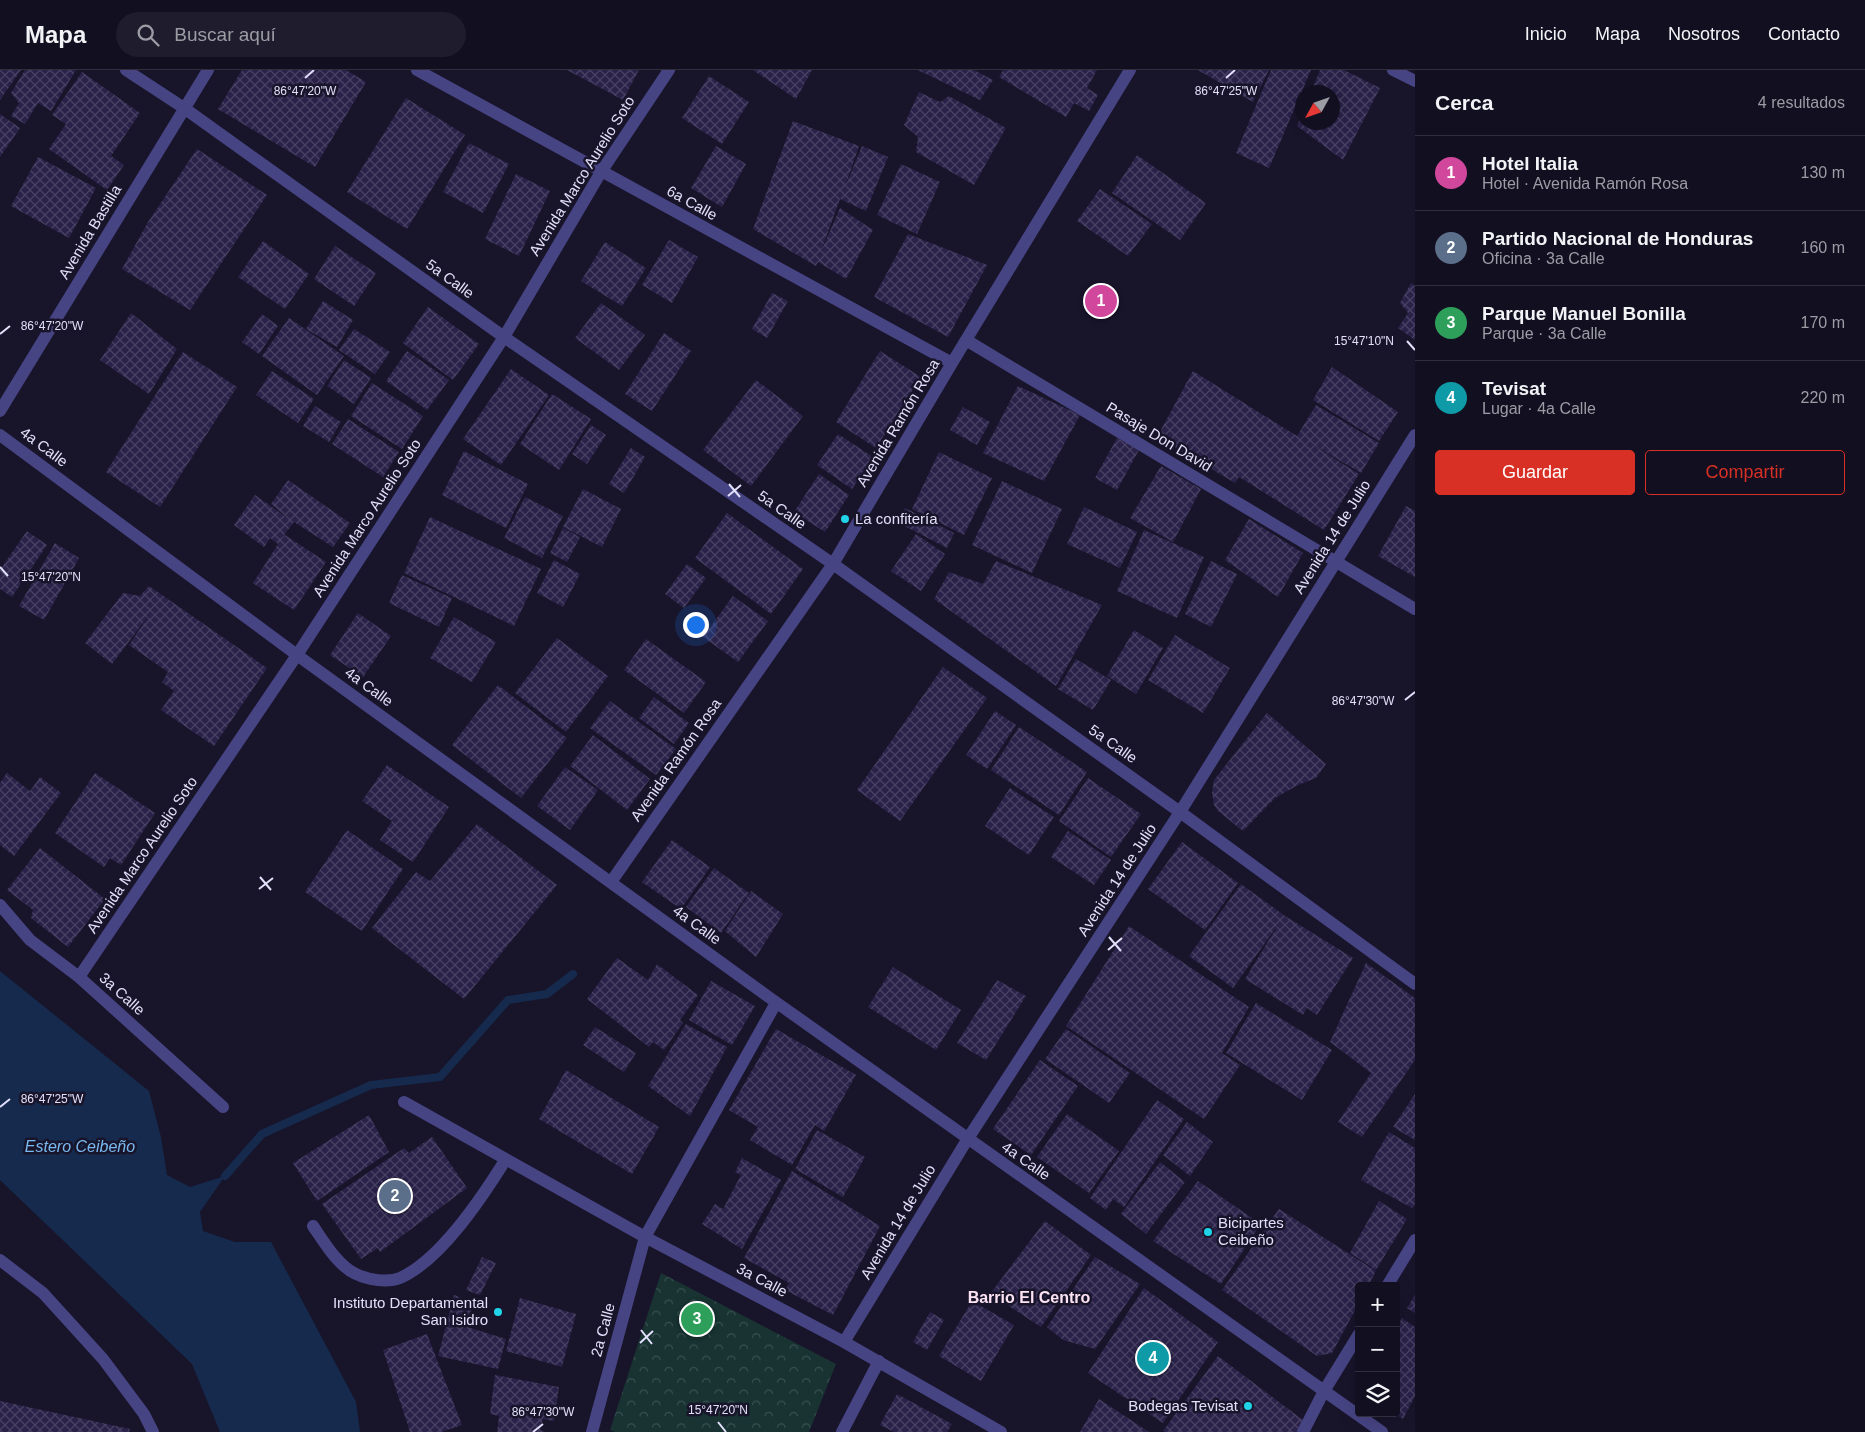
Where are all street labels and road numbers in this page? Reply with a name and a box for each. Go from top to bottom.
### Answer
street label: Avenida Marco Aurelio Soto [525,93,638,259]
street label: Avenida Bastilla [55,181,125,282]
street label: 6a Calle [664,182,720,223]
street label: 5a Calle [423,256,478,302]
street label: Avenida Ramón Rosa [853,355,943,490]
street label: Pasaje Don David [1103,398,1215,475]
street label: 4a Calle [17,423,71,470]
street label: Avenida Marco Aurelio Soto [309,436,424,600]
street label: Avenida 14 de Julio [1290,477,1373,597]
street label: 5a Calle [755,487,810,532]
street label: 4a Calle [342,664,397,710]
street label: Avenida Ramón Rosa [627,695,725,824]
street label: 5a Calle [1086,721,1141,766]
street label: Avenida Marco Aurelio Soto [83,773,200,936]
street label: Avenida 14 de Julio [1074,820,1159,939]
street label: 4a Calle [670,902,725,948]
street label: 3a Calle [96,969,148,1018]
street label: 4a Calle [999,1138,1054,1183]
street label: Avenida 14 de Julio [857,1161,939,1282]
street label: 3a Calle [734,1259,791,1300]
street label: 2a Calle [587,1301,618,1359]

